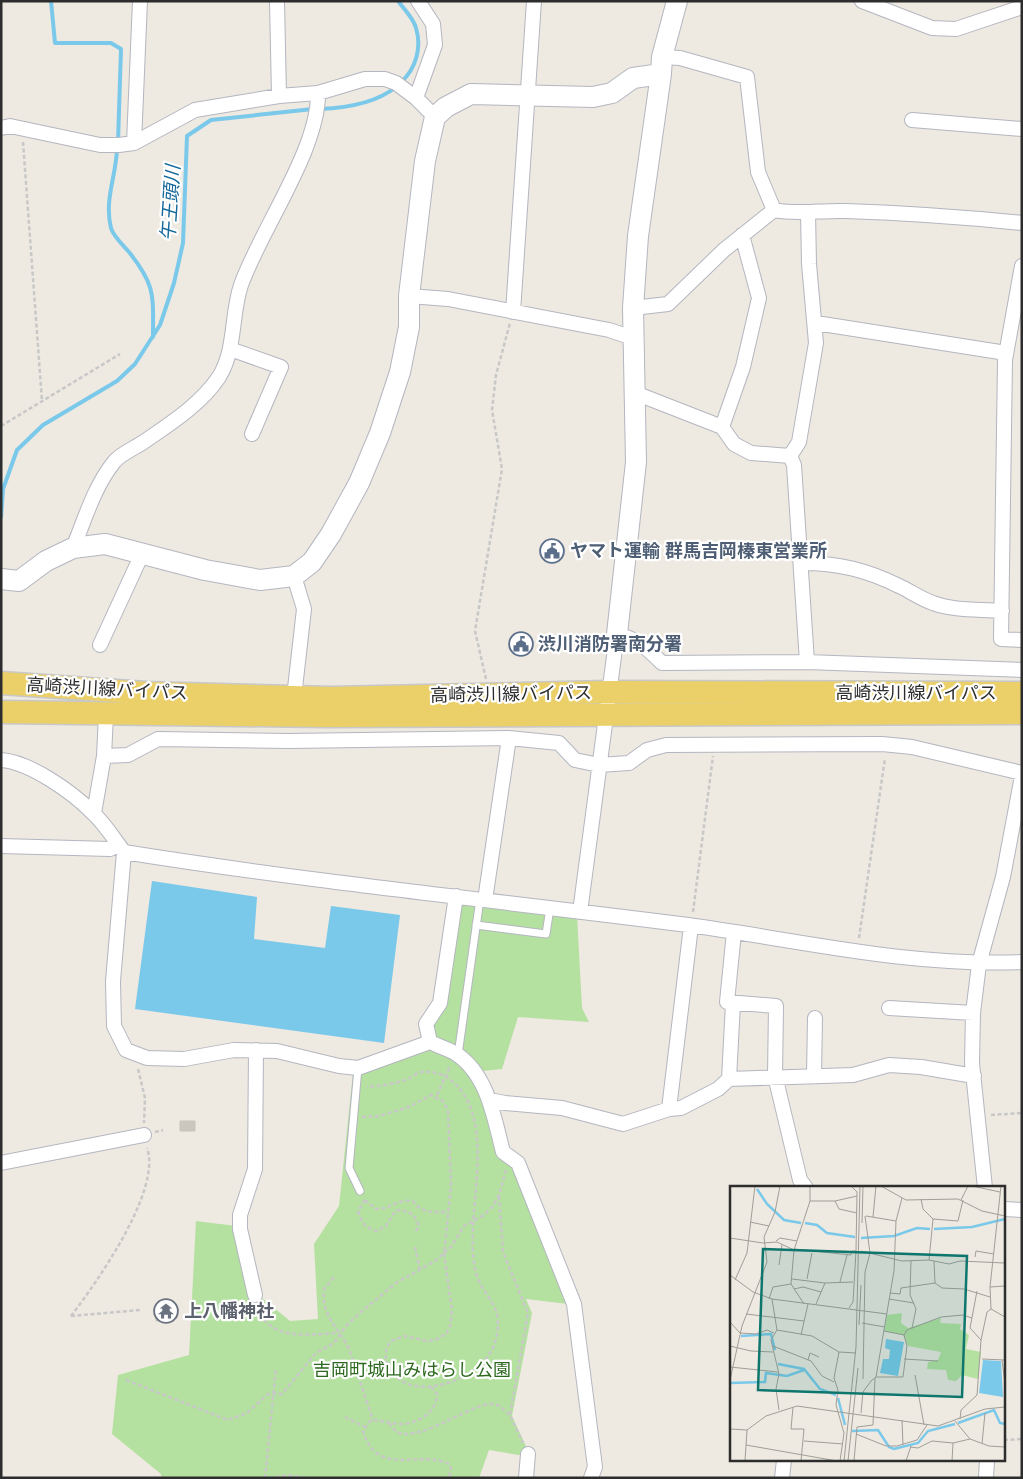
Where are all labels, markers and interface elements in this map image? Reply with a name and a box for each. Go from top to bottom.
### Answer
water label: 午王頭川 [155,162,185,242]
public building icon: ヤマト運輸 群馬吉岡榛東営業所 [539,538,565,564]
place label: ヤマト運輸 群馬吉岡榛東営業所 [570,539,827,562]
public building icon: 渋川消防署南分署 [508,631,534,657]
place label: 渋川消防署南分署 [538,632,682,655]
street label: 高崎渋川線バイパス [26,673,188,704]
street label: 高崎渋川線バイパス [430,681,592,706]
street label: 高崎渋川線バイパス [835,681,997,704]
inset map [730,1186,1006,1462]
temple icon: 上八幡神社 [153,1298,179,1324]
place label: 上八幡神社 [184,1299,274,1322]
park label: 吉岡町城山みはらし公園 [313,1358,511,1381]

